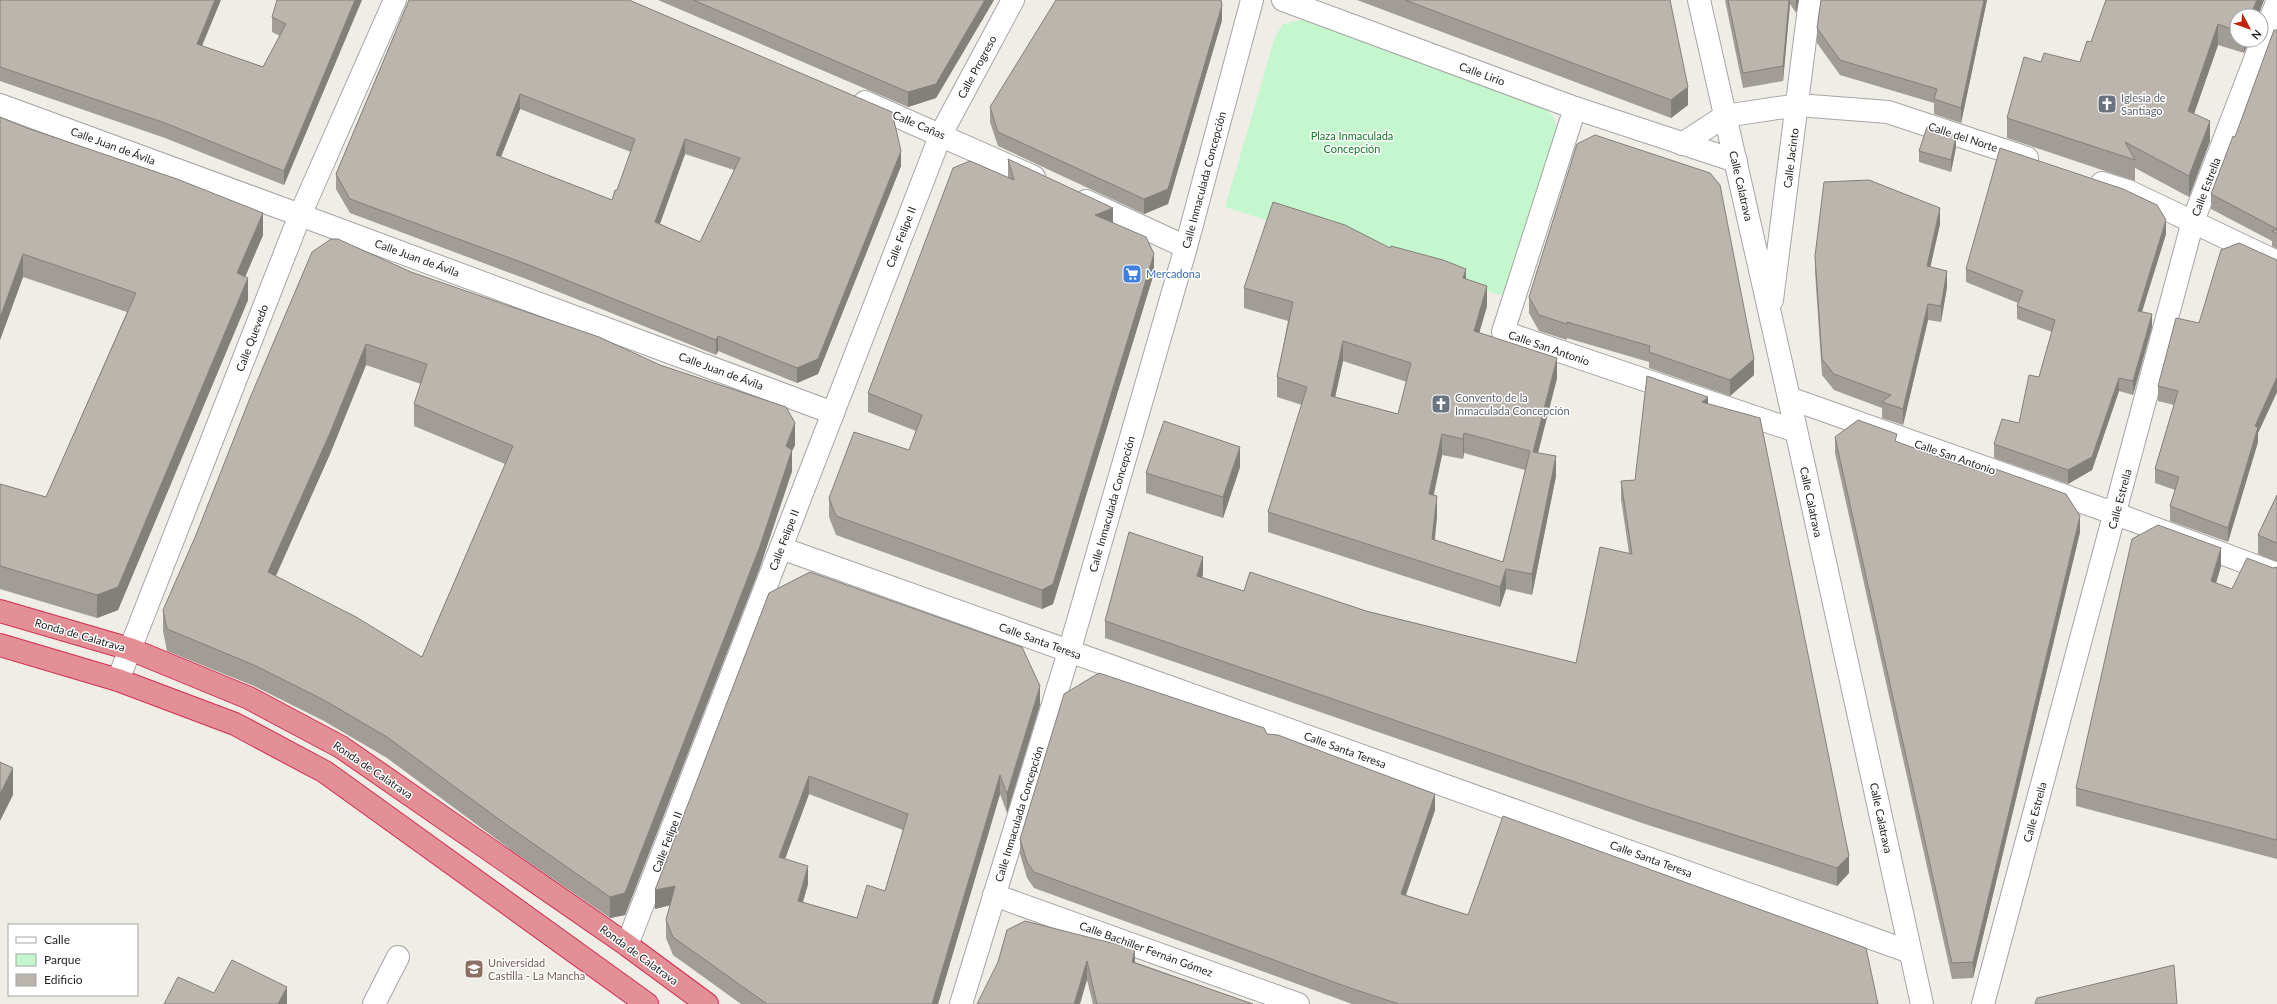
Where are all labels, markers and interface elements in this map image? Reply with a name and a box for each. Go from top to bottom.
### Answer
north arrow [2229,8,2269,48]
text: N [2249,27,2265,42]
street label: Calle Progreso [955,33,999,100]
street label: Calle Lirio [1457,59,1507,88]
place label: Iglesia de Santiago [2121,91,2166,117]
church icon: Iglesia de Santiago [2096,93,2118,115]
street label: Calle Cañas [891,108,948,142]
street label: Calle Inmaculada Concepción [1179,110,1228,250]
street label: Calle del Norte [1927,119,2000,154]
street label: Calle Juan de Ávila [69,124,157,167]
street label: Calle Jacinto [1780,127,1801,189]
park label: Plaza Inmaculada Concepción [1311,129,1393,155]
street label: Calle Calatrava [1727,150,1756,222]
street label: Calle Estrella [2188,156,2223,218]
street label: Calle Felipe II [883,204,918,269]
street label: Calle Juan de Ávila [373,236,461,279]
supermarket icon: Mercadona [1121,263,1143,285]
place label: Mercadona [1146,267,1200,280]
street label: Calle Quevedo [233,302,270,373]
street label: Calle San Antonio [1507,328,1592,368]
street label: Calle Juan de Ávila [677,349,765,392]
place label: Convento de la Inmaculada Concepción [1455,391,1570,417]
church icon: Convento de la Inmaculada Concepción [1430,393,1452,415]
street label: Calle Inmaculada Concepción [1086,434,1137,574]
street label: Calle San Antonio [1913,437,1998,477]
street label: Calle Calatrava [1798,465,1825,538]
street label: Calle Estrella [2105,467,2134,530]
street label: Calle Felipe II [766,507,801,572]
street label: Ronda de Calatrava [34,615,127,654]
street label: Calle Santa Teresa [997,620,1083,661]
street label: Calle Santa Teresa [1302,729,1388,770]
street label: Ronda de Calatrava [331,738,416,801]
street label: Calle Inmaculada Concepción [992,744,1045,883]
street label: Calle Estrella [2020,780,2049,843]
street label: Calle Calatrava [1868,781,1895,854]
street label: Calle Felipe II [649,809,684,874]
street label: Calle Santa Teresa [1608,838,1694,879]
street label: Calle Bachiller Fernán Gómez [1078,918,1215,979]
street label: Ronda de Calatrava [598,922,681,987]
legend [8,924,138,996]
text: Calle [44,932,70,947]
text: Parque [44,952,81,967]
place label: Universidad Castilla - La Mancha [488,956,585,982]
school or university icon: Universidad Castilla - La Mancha [463,958,485,980]
text: Edificio [44,972,83,987]

